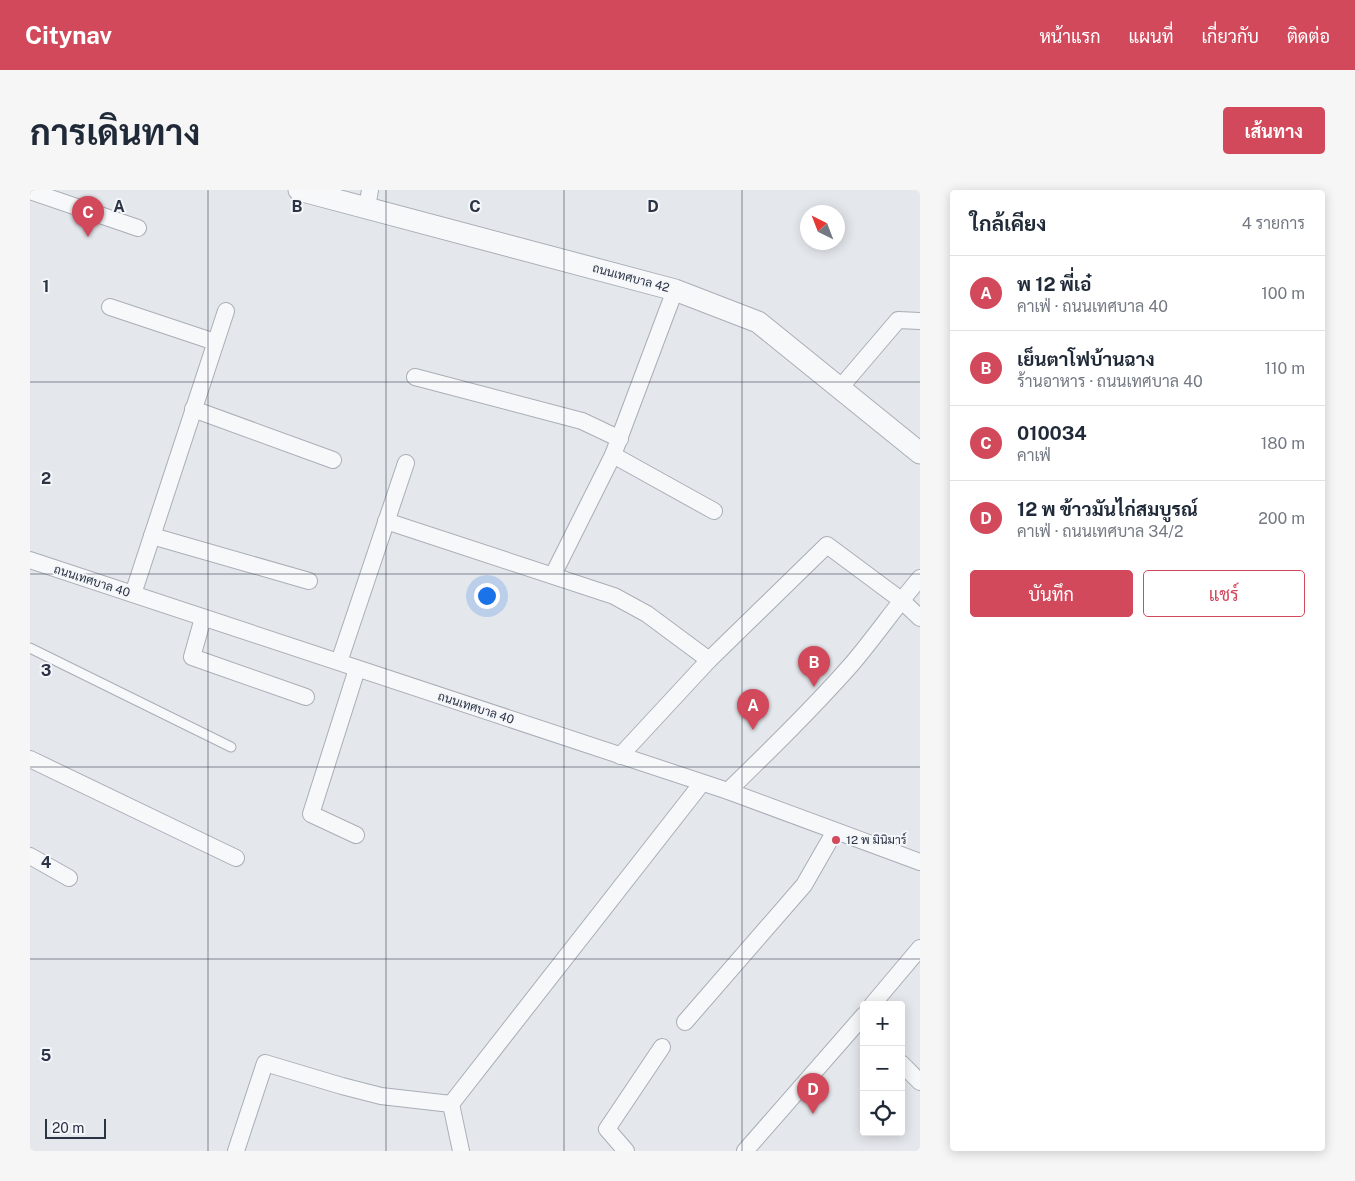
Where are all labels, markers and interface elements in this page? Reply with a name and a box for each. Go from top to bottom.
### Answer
text: Citynav [25,21,112,49]
text: หน้าแรก [1039,26,1101,47]
text: แผนที่ [1129,26,1173,47]
text: เกี่ยวกับ [1201,26,1259,47]
text: ติดต่อ [1287,26,1330,47]
button: เส้นทาง [1223,107,1325,154]
text: การเดินทาง [30,112,200,153]
pin: C [72,196,104,237]
text: A [113,197,125,216]
text: B [292,197,303,216]
text: C [469,197,481,216]
text: D [647,197,659,216]
north arrow [800,205,845,250]
text: ใกล้เคียง [970,211,1046,236]
text: 4 รายการ [1242,214,1305,233]
street label: ถนนเทศบาล 42 [591,261,671,295]
text: พ 12 พี่เอ๋ [1017,273,1091,295]
text: 1 [43,277,49,296]
text: A [980,284,992,303]
text: 100 m [1261,284,1305,303]
text: คาเฟ่ · ถนนเทศบาล 40 [1017,297,1168,316]
text: เย็นตาโฟบ้านฉาง [1017,348,1155,370]
text: B [981,359,991,378]
text: 110 m [1264,359,1305,378]
text: ร้านอาหาร · ถนนเทศบาล 40 [1017,372,1203,391]
text: 010034 [1017,422,1087,444]
text: C [980,434,992,453]
text: 180 m [1261,434,1305,453]
text: คาเฟ่ [1017,446,1051,465]
text: 2 [41,469,51,488]
text: 12 พ ข้าวมันไก่สมบูรณ์ [1017,498,1198,520]
text: D [980,509,992,528]
text: 200 m [1258,509,1305,528]
text: คาเฟ่ · ถนนเทศบาล 34/2 [1017,522,1184,541]
street label: ถนนเทศบาล 40 [52,562,132,600]
button: บันทึก [970,570,1133,617]
button: แชร์ [1143,570,1305,617]
your location [474,583,500,609]
pin: B [798,646,830,687]
text: 3 [41,661,51,680]
street label: ถนนเทศบาล 40 [436,689,516,727]
pin: A [737,689,769,730]
place label: 12 พ มินิมาร์ [846,832,907,847]
marker: 12 พ มินิมาร์ [830,834,842,846]
text: 4 [41,853,52,872]
map controls [860,1001,905,1136]
button: + [860,1001,905,1046]
text: 5 [41,1046,52,1065]
button: − [860,1046,905,1091]
pin: D [797,1073,829,1114]
button: locate [860,1091,905,1136]
scale bar [45,1116,106,1139]
text: 20 m [52,1120,84,1136]

